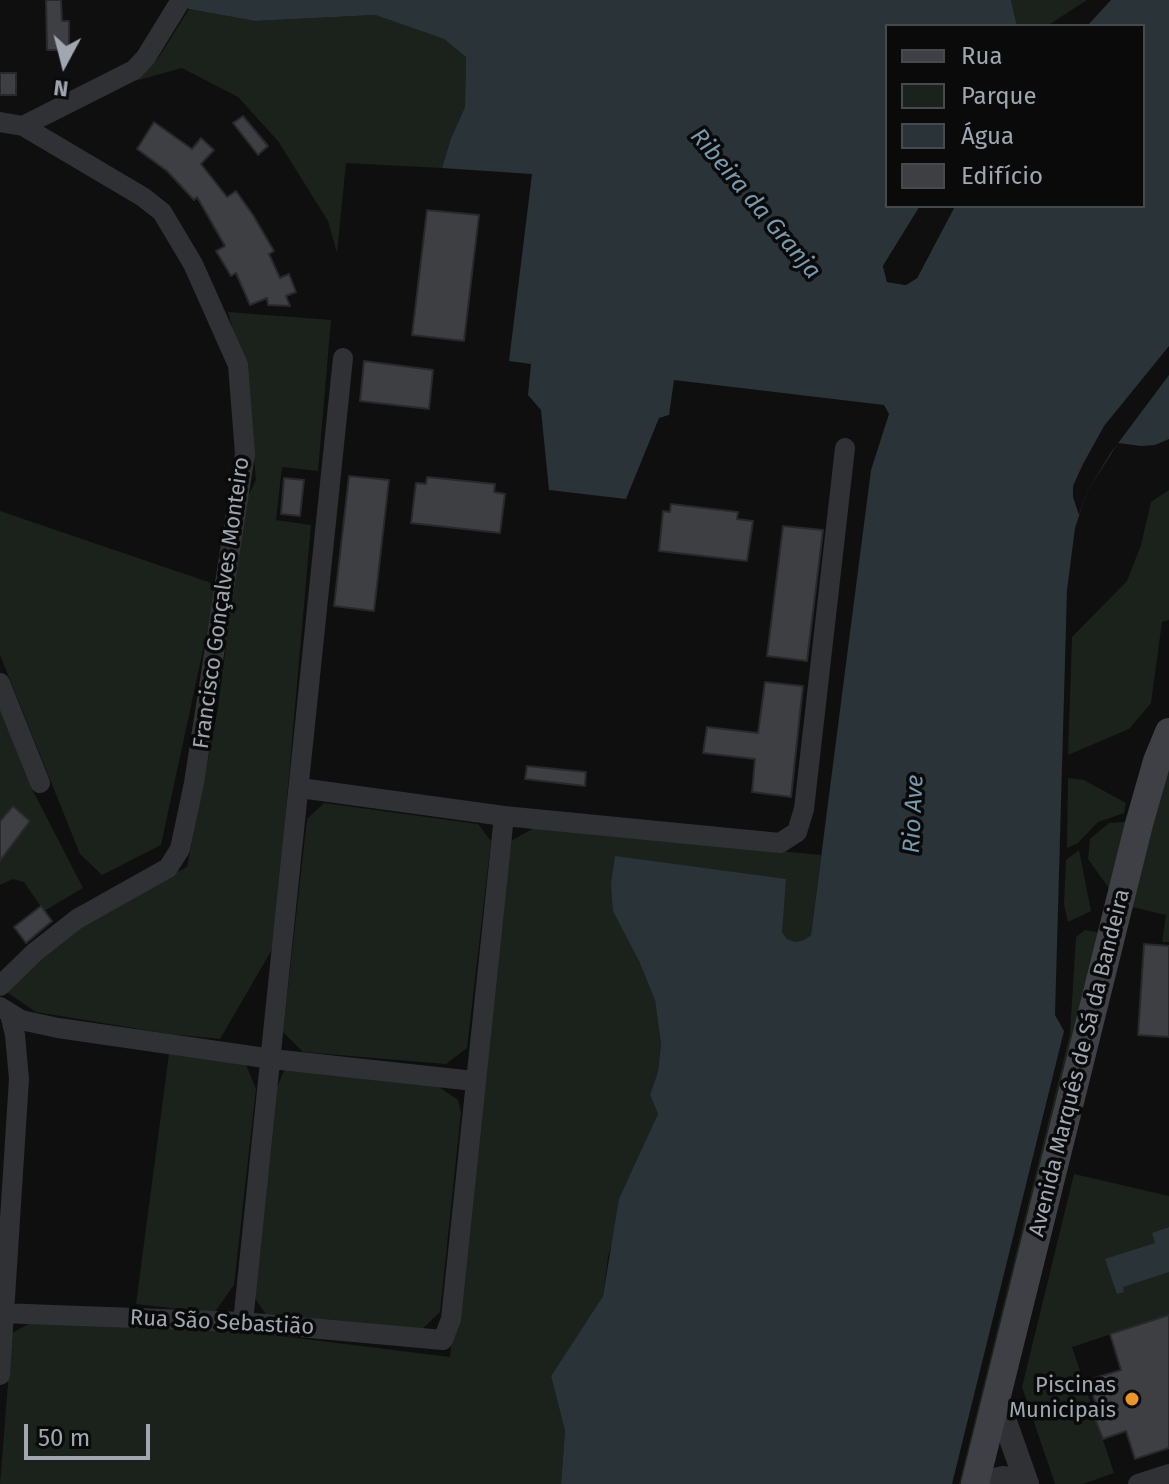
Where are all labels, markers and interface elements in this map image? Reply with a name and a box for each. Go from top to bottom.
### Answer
north arrow [24,24,104,104]
legend [885,24,1145,208]
text: Rua [961,42,1003,70]
text: N [52,74,70,103]
text: Parque [961,82,1037,110]
text: Água [961,122,1014,150]
water label: Ribeira da Granja [684,123,826,285]
text: Edifício [961,162,1043,190]
street label: Francisco Gonçalves Monteiro [188,455,256,751]
water label: Rio Ave [898,774,930,854]
street label: Avenida Marquês de Sá da Bandeira [1024,886,1136,1240]
street label: Rua São Sebastião [129,1305,315,1341]
place label: Piscinas Municipais [1009,1373,1116,1424]
marker: Piscinas Municipais [1123,1390,1141,1408]
scale bar [28,1408,154,1458]
text: 50 m [38,1424,90,1452]

